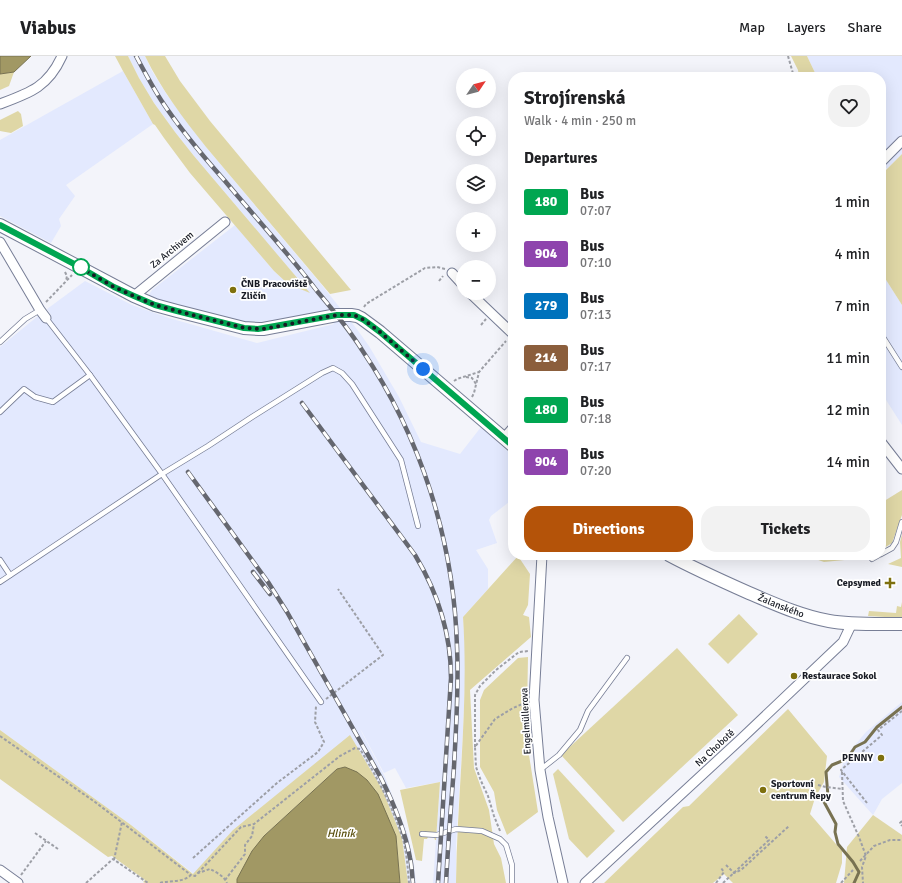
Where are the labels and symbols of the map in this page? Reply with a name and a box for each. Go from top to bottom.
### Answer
north arrow [456,68,496,108]
street label: Za Archivem [148,229,196,271]
unlabelled marker [72,258,90,276]
place label: ČNB Pracoviště Zličín [241,277,308,302]
marker: ČNB Pracoviště Zličín [228,285,238,295]
your location [413,359,433,379]
place label: Cepsymed [837,577,882,589]
marker: Cepsymed [884,577,896,589]
street label: Žalanského [756,590,806,620]
place label: Restaurace Sokol [802,670,877,682]
marker: Restaurace Sokol [789,671,799,681]
street label: Engelmüllerova [518,687,534,755]
street label: Na Chobotě [693,727,737,769]
place label: PENNY [842,752,874,764]
marker: PENNY [876,753,886,763]
place label: Sportovní centrum Řepy [771,778,831,802]
marker: Sportovní centrum Řepy [758,785,768,795]
water label: Hliník [327,827,357,840]

